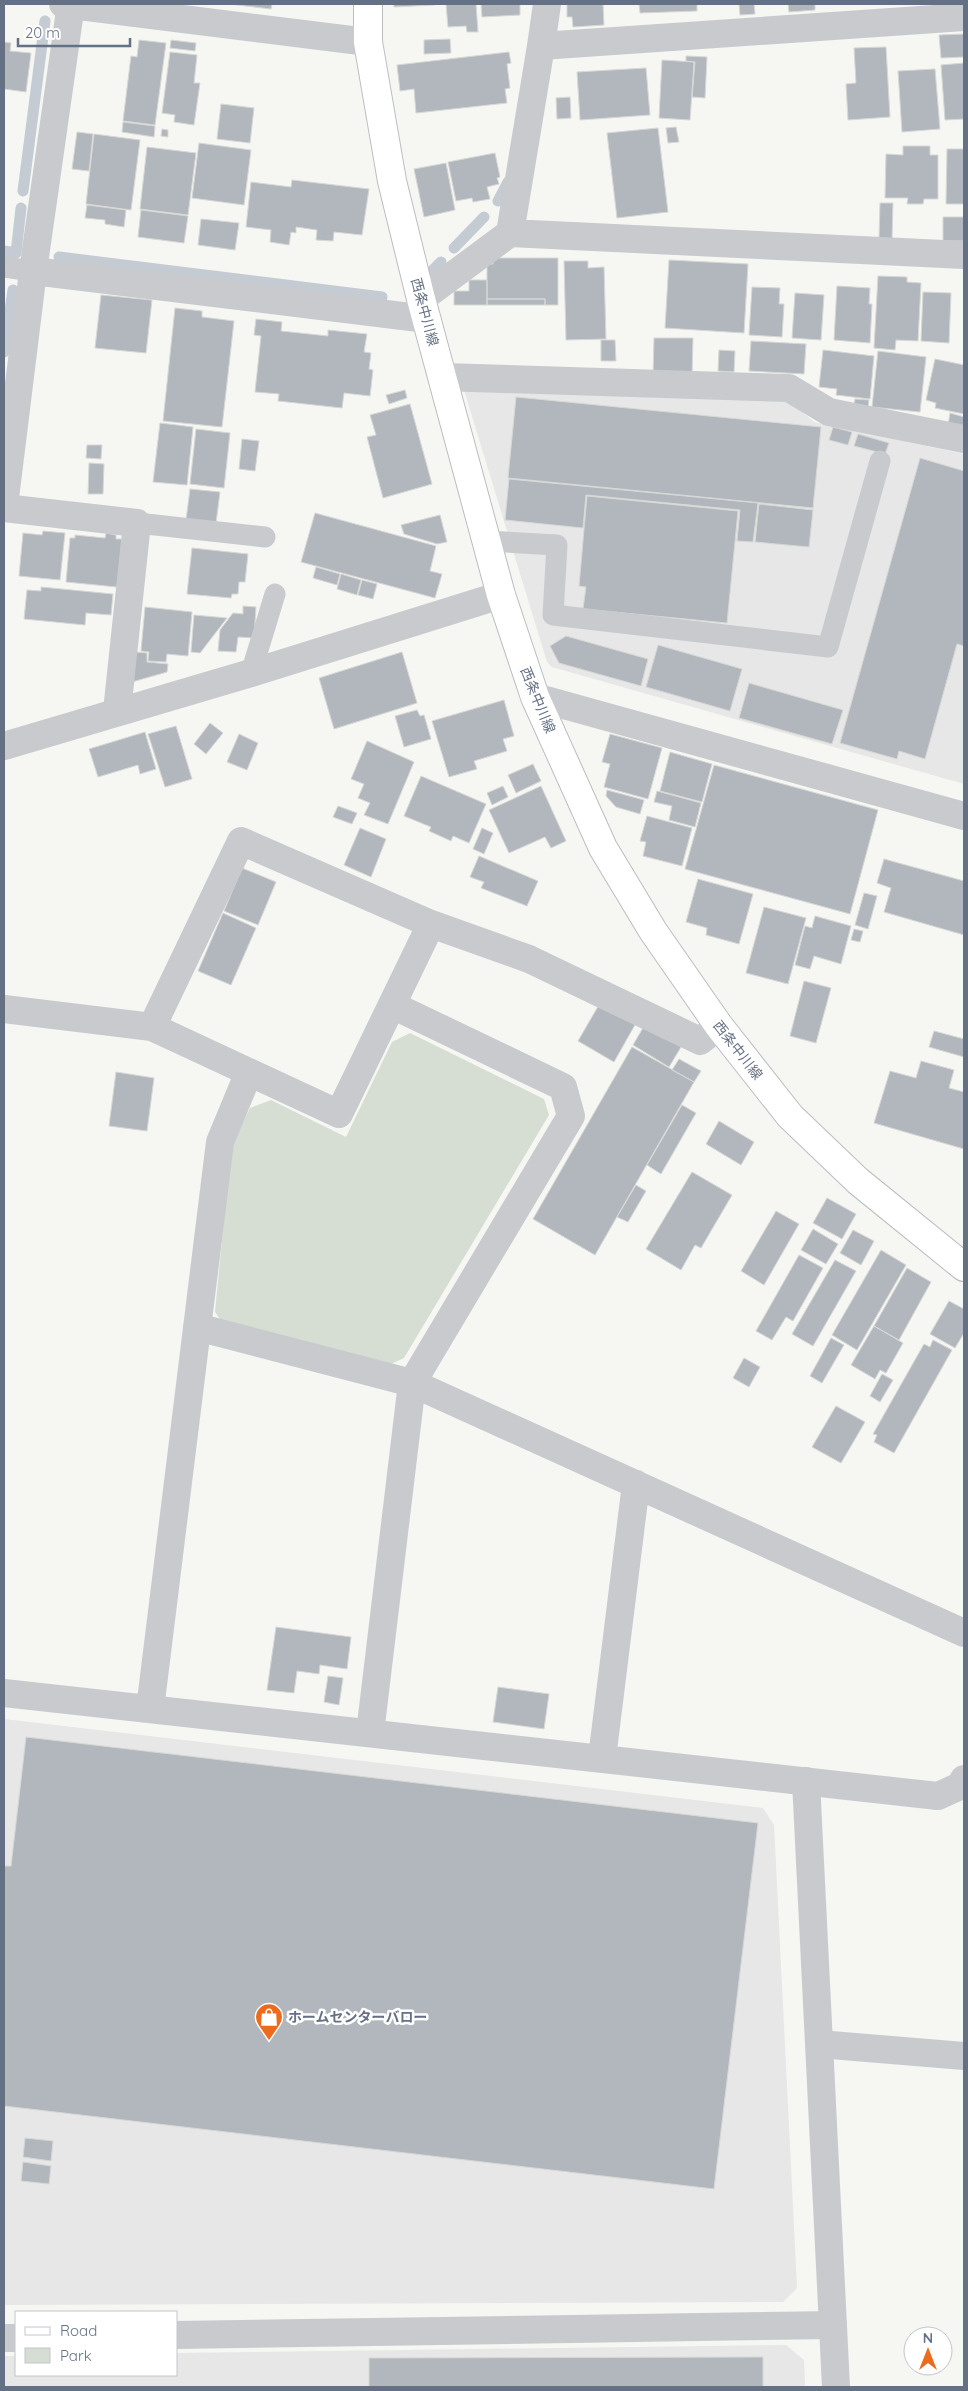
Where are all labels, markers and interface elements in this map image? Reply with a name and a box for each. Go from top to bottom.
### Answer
scale bar [18,15,130,47]
text: 20 m [25,23,60,42]
street label: 西条中川線 [407,276,443,348]
street label: 西条中川線 [517,664,559,736]
street label: 西条中川線 [709,1017,767,1083]
shop icon: ホームセンターバロー [254,2002,284,2041]
place label: ホームセンターバロー [288,2008,427,2026]
legend [15,2311,178,2376]
text: Road [60,2321,97,2340]
north arrow [903,2326,953,2376]
text: N [923,2329,933,2347]
text: Park [60,2346,92,2365]

